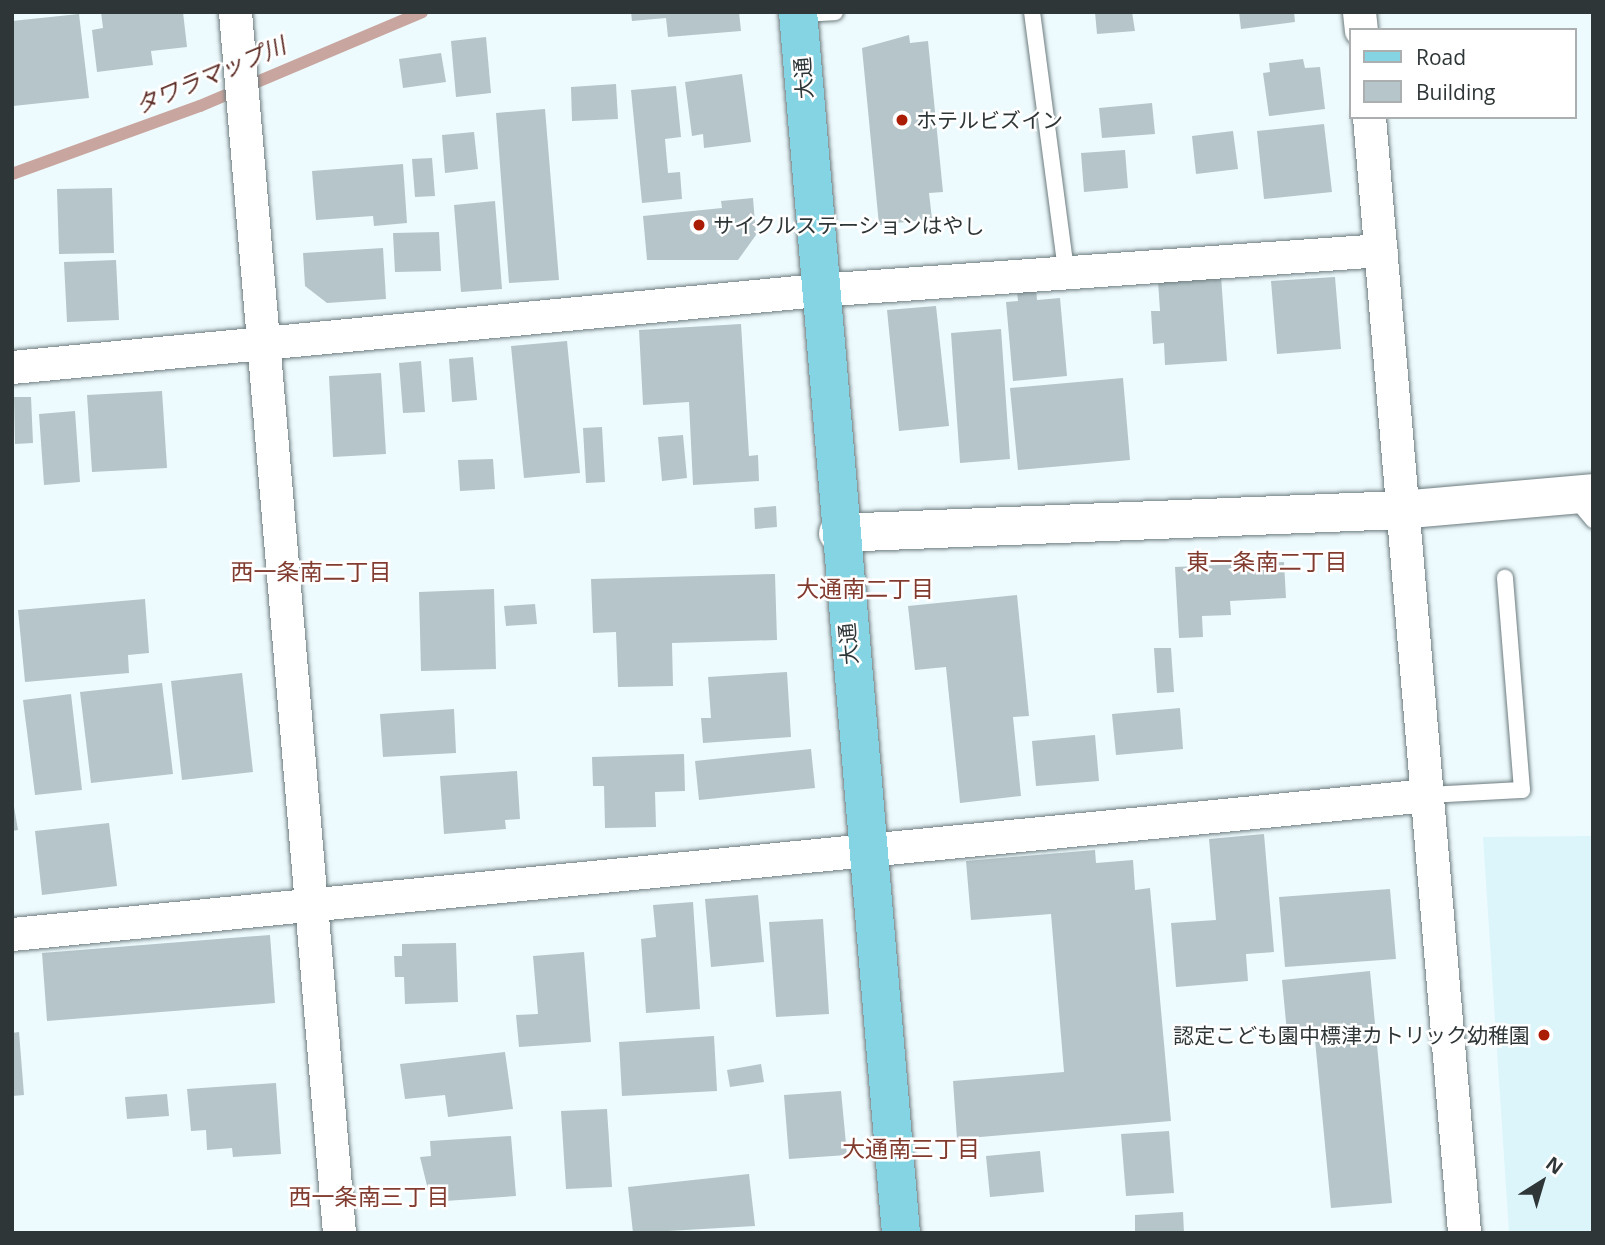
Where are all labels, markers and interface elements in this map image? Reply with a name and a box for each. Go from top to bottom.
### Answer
legend [1350,28,1577,119]
water label: タワラマップ川 [131,31,289,119]
text: Road [1416,43,1466,71]
street label: 大通 [789,56,817,100]
text: Building [1416,78,1495,106]
place label: ホテルビズイン [916,107,1063,133]
marker: ホテルビズイン [894,112,910,128]
place label: サイクルステーションはやし [713,212,986,238]
marker: サイクルステーションはやし [691,217,707,233]
district label: 東一条南二丁目 [1187,547,1347,575]
district label: 西一条南二丁目 [231,557,391,585]
district label: 大通南二丁目 [796,574,934,602]
street label: 大通 [834,622,862,666]
place label: 認定こども園中標津カトリック幼稚園 [1173,1022,1530,1048]
marker: 認定こども園中標津カトリック幼稚園 [1536,1027,1552,1043]
district label: 大通南三丁目 [842,1134,980,1162]
north arrow [1507,1147,1577,1217]
text: N [1541,1150,1569,1180]
district label: 西一条南三丁目 [289,1182,449,1210]

